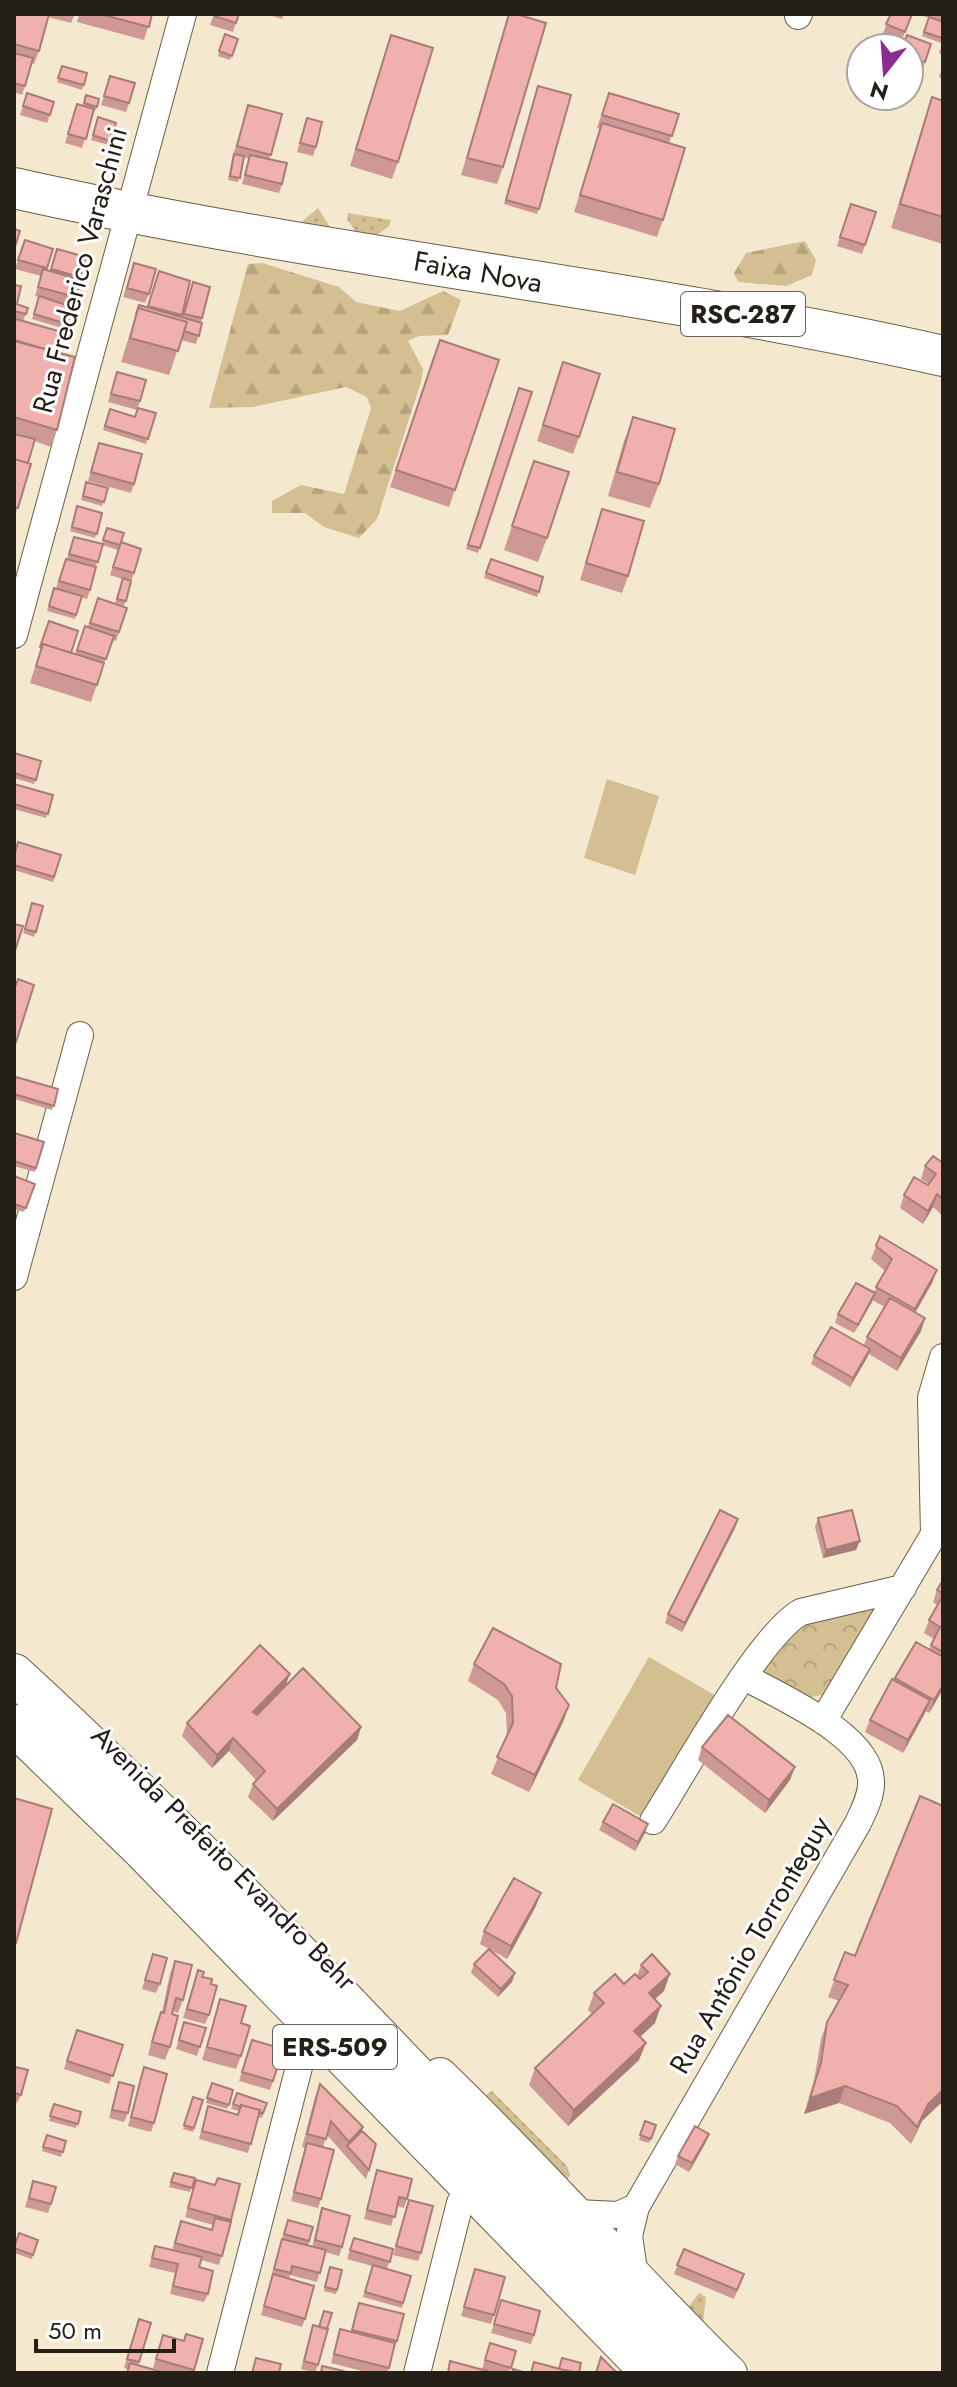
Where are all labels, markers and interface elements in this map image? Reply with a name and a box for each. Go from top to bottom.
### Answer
north arrow [845,32,925,112]
text: N [866,73,892,109]
street label: Rua Frederico Varaschini [22,122,138,418]
street label: Faixa Nova [410,241,546,303]
road number: RSC-287 [681,292,805,336]
street label: Avenida Prefeito Evandro Behr [82,1716,366,2000]
street label: Rua Antônio Torronteguy [659,1808,841,2081]
road number: ERS-509 [273,2025,397,2069]
scale bar [36,2303,174,2353]
text: 50 m [48,2313,102,2348]

